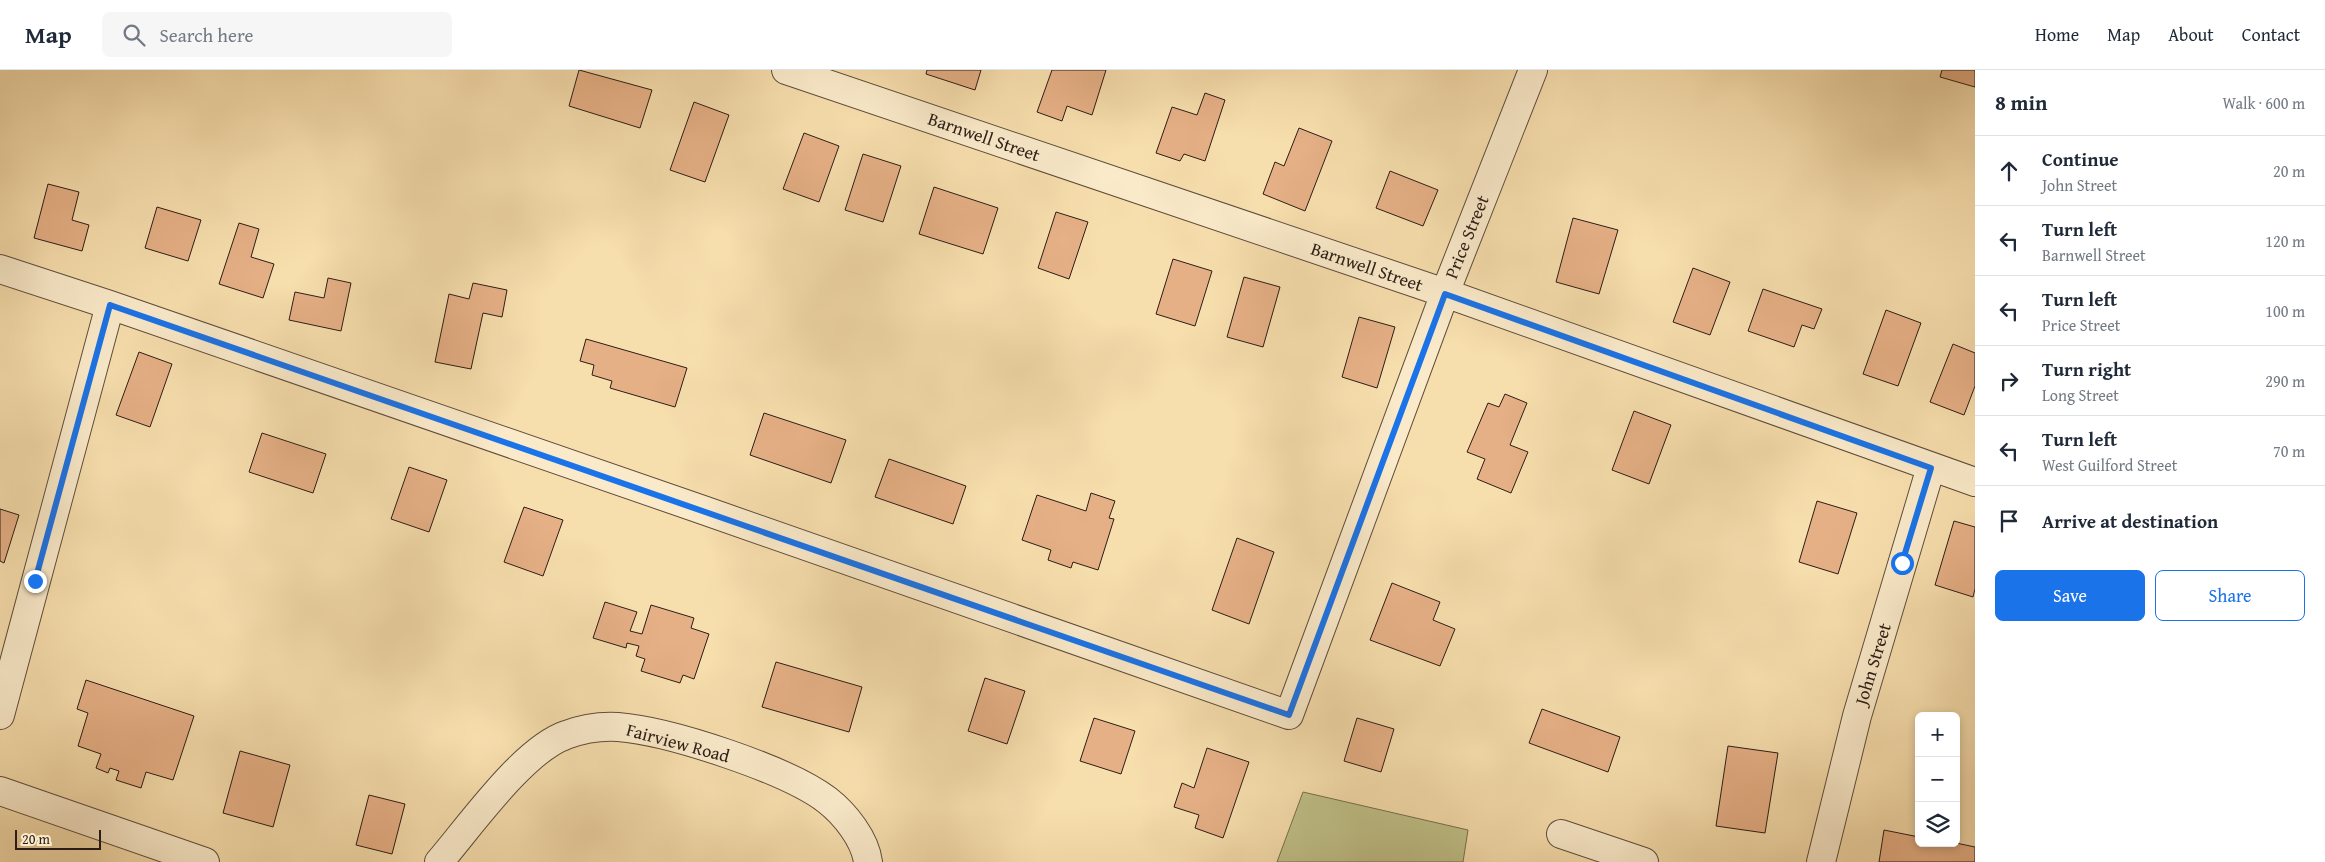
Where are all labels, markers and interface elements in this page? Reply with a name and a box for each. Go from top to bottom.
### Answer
search box [102,12,452,57]
text: Map [25,17,72,52]
icon: search [120,21,148,49]
text: Search here [160,21,253,49]
text: Home [2035,21,2079,48]
text: Map [2107,21,2140,48]
text: About [2168,21,2214,48]
text: Contact [2242,21,2300,48]
text: 8 min [1995,87,2047,118]
text: Walk · 600 m [2222,91,2305,115]
street label: Barnwell Street [925,105,1044,168]
text: Continue [2042,145,2119,173]
icon: ahead [1995,157,2023,185]
text: 20 m [2273,159,2305,183]
text: John Street [2042,173,2117,197]
street label: Price Street [1438,190,1496,283]
text: Turn left [2042,215,2117,243]
icon: left [1995,227,2023,255]
text: 120 m [2265,229,2305,253]
street label: Barnwell Street [1308,235,1427,298]
text: Barnwell Street [2042,243,2146,267]
text: Turn left [2042,285,2117,313]
icon: left [1995,297,2023,325]
text: 100 m [2265,299,2305,323]
text: Price Street [2042,313,2120,337]
text: Turn right [2042,355,2131,383]
icon: right [1995,367,2023,395]
text: 290 m [2265,369,2305,393]
text: Long Street [2042,383,2119,407]
text: Turn left [2042,425,2117,453]
icon: left [1995,437,2023,465]
text: 70 m [2273,439,2305,463]
text: West Guilford Street [2042,453,2177,477]
icon: arrive [1995,507,2023,535]
text: Arrive at destination [2042,507,2218,535]
route start [1891,552,1914,575]
route end [24,570,47,593]
button: Save [1995,570,2145,621]
button: Share [2155,570,2305,621]
street label: John Street [1847,619,1898,710]
map controls [1915,712,1960,847]
button: + [1915,712,1960,757]
street label: Fairview Road [623,716,733,769]
button: − [1915,757,1960,802]
button: layers [1915,802,1960,847]
scale bar [15,827,101,850]
text: 20 m [22,829,50,849]

